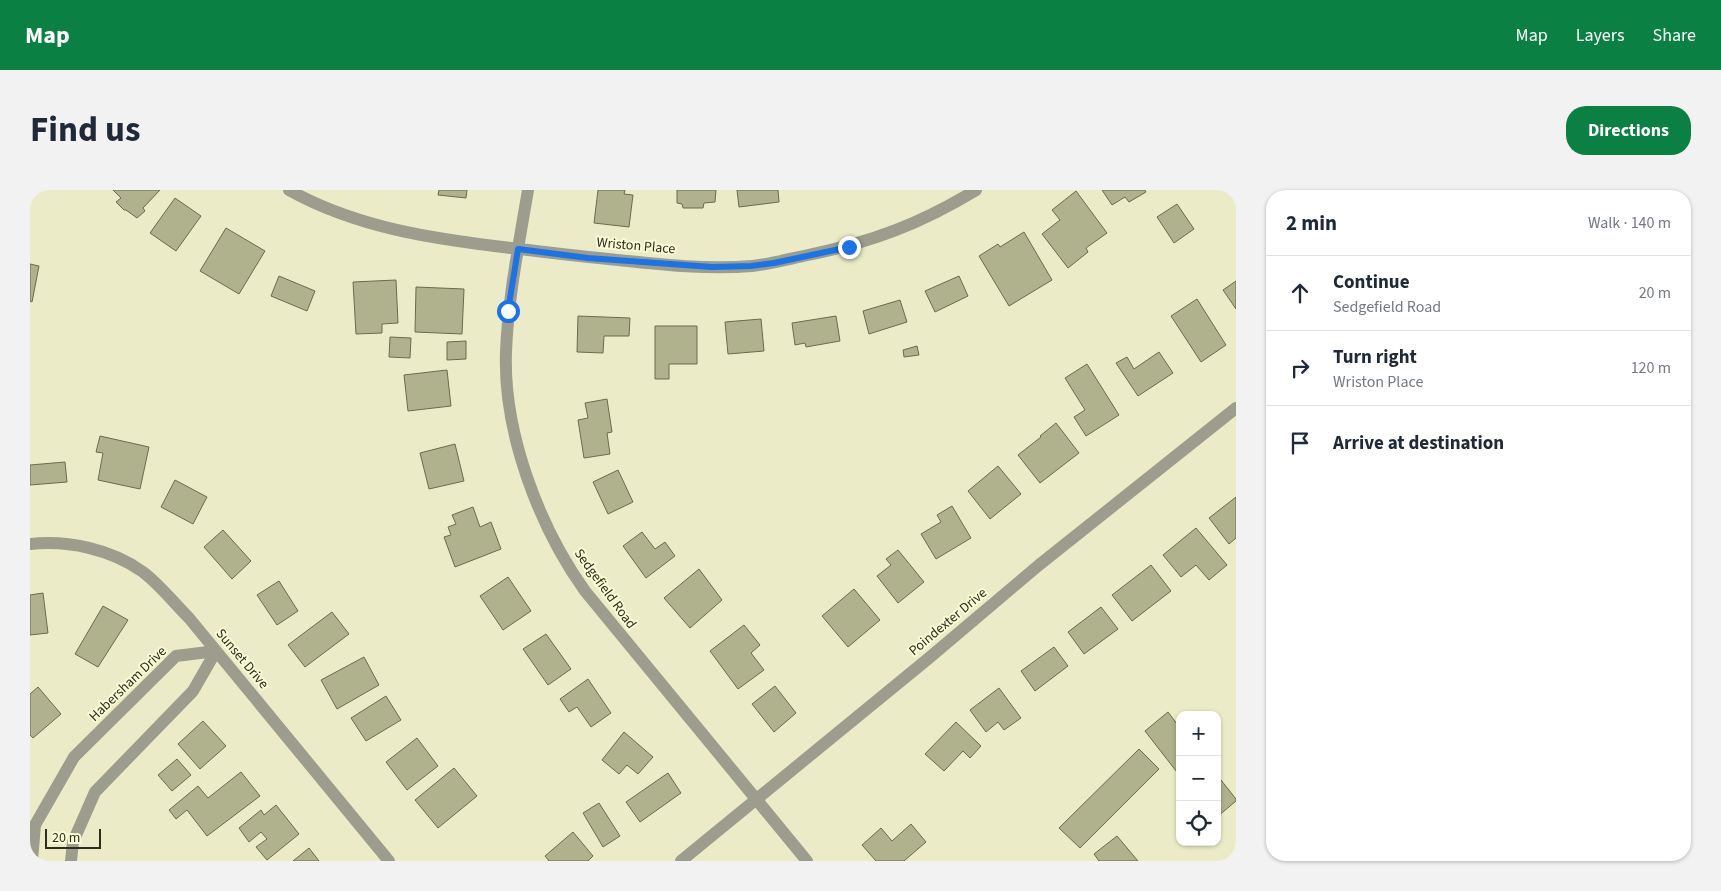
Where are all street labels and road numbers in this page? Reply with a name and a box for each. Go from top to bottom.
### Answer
street label: Wriston Place [596,233,676,259]
street label: Sedgefield Road [569,545,641,633]
street label: Poindexter Drive [905,583,991,661]
street label: Sunset Drive [211,624,273,694]
street label: Habersham Drive [85,642,171,726]

